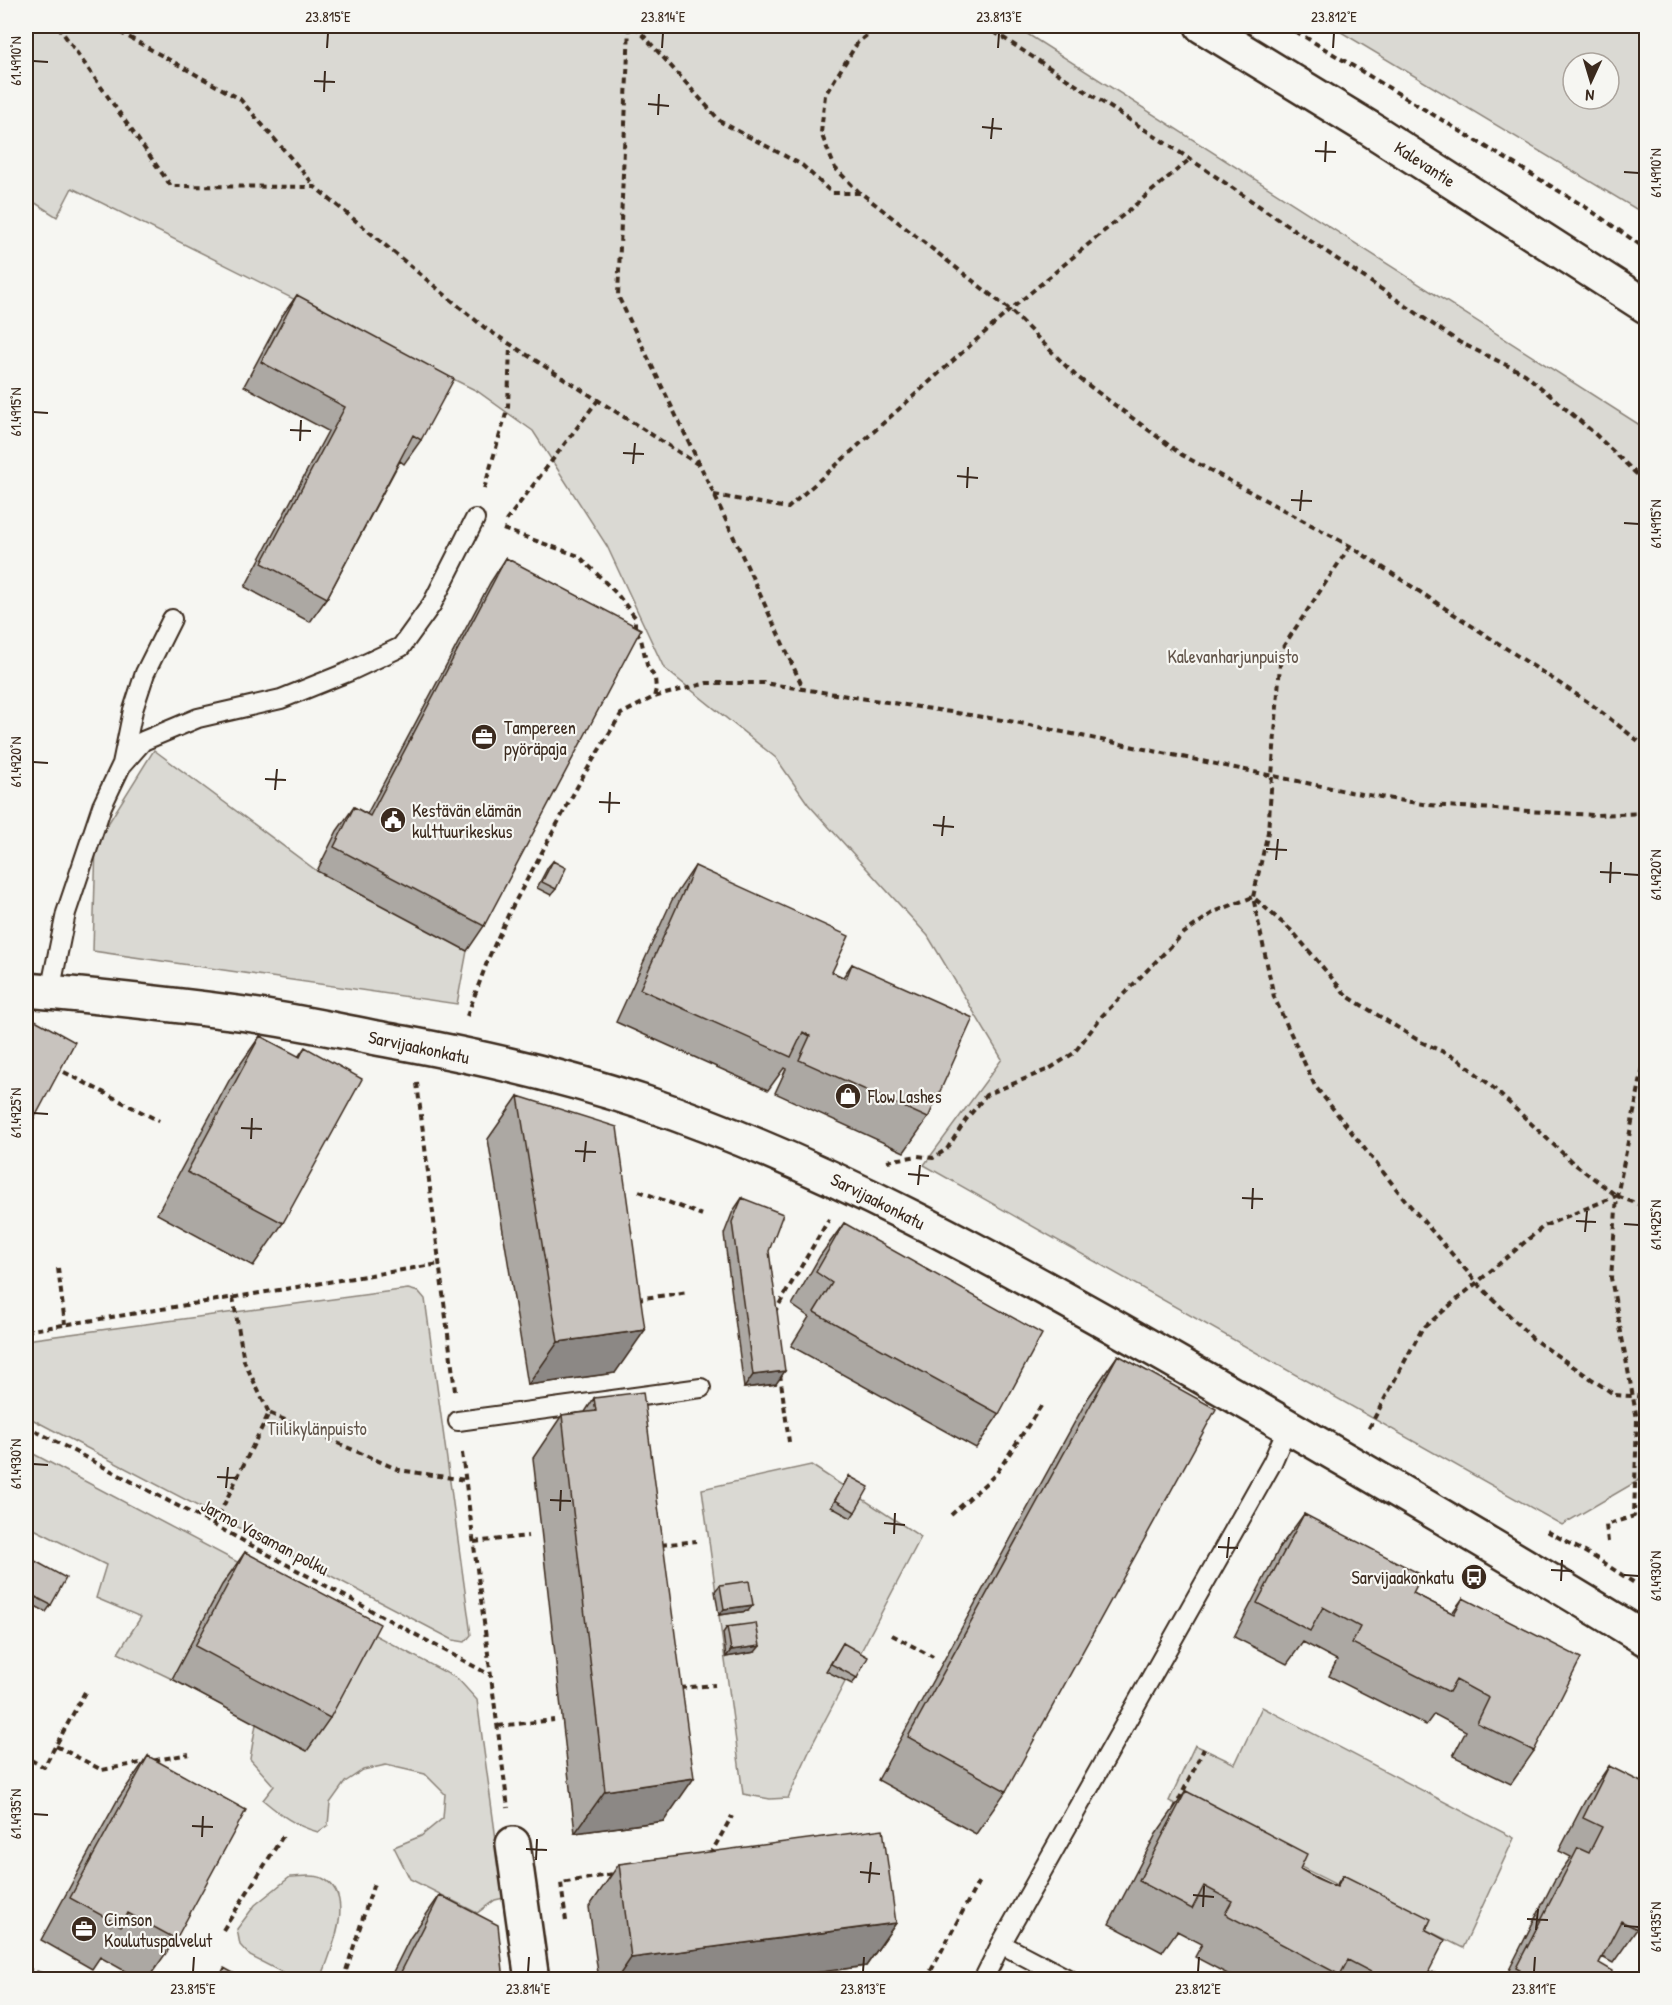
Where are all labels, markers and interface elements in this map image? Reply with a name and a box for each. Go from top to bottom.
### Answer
text: 23.815°E [305,6,351,27]
text: 23.814°E [641,6,686,27]
text: 23.813°E [976,6,1022,27]
text: 23.812°E [1311,6,1357,27]
text: 61.4910°N [5,36,26,86]
north arrow [1561,51,1621,111]
text: N [1584,85,1595,107]
street label: Kalevantie [1390,135,1460,193]
text: 61.4910°N [1645,148,1666,198]
text: 61.4915°N [5,387,26,437]
text: 61.4915°N [1645,499,1666,549]
park label: Kalevanharjunpuisto [1167,644,1299,669]
place label: Tampereen pyöräpaja [504,715,576,761]
office icon: Tampereen pyöräpaja [469,722,499,752]
text: 61.4920°N [5,737,26,787]
place label: Kestävän elämän kulttuurikeskus [412,798,522,844]
public building icon: Kestävän elämän kulttuurikeskus [378,805,408,835]
text: 61.4920°N [1645,850,1666,900]
street label: Sarvijaakonkatu [366,1024,472,1070]
shop icon: Flow Lashes [833,1081,863,1111]
place label: Flow Lashes [867,1084,942,1109]
text: 61.4925°N [5,1088,26,1138]
street label: Sarvijaakonkatu [827,1167,929,1235]
text: 61.4925°N [1645,1200,1666,1250]
park label: Tiilikylänpuisto [267,1416,367,1441]
text: 61.4930°N [5,1439,26,1489]
street label: Jarmo Vasaman polku [197,1493,333,1581]
text: 61.4930°N [1645,1551,1666,1601]
bus stop icon: Sarvijaakonkatu [1459,1562,1489,1592]
place label: Sarvijaakonkatu [1351,1565,1454,1590]
text: 61.4935°N [5,1789,26,1839]
text: 61.4935°N [1645,1902,1666,1952]
place label: Cimson Koulutuspalvelut [104,1907,213,1953]
office icon: Cimson Koulutuspalvelut [69,1914,99,1944]
text: 23.815°E [170,1978,216,1999]
text: 23.814°E [506,1978,551,1999]
text: 23.813°E [840,1978,886,1999]
text: 23.812°E [1175,1978,1221,1999]
text: 23.811°E [1512,1978,1557,1999]

